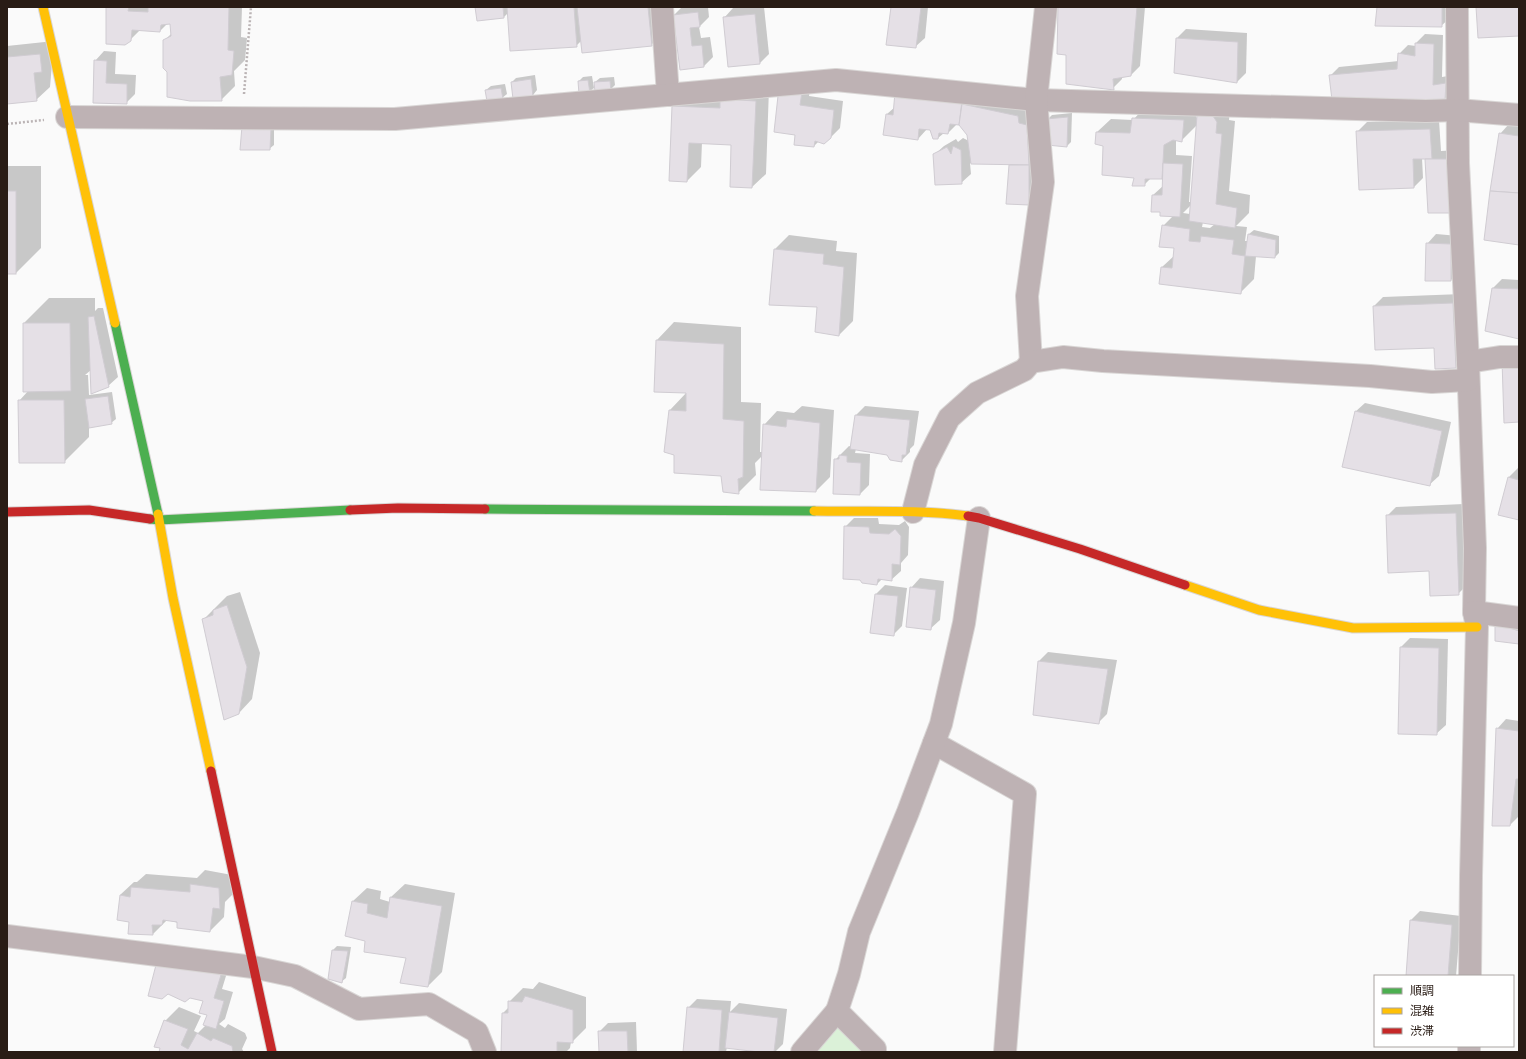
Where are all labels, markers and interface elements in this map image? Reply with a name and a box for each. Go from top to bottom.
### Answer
legend [1374,975,1514,1047]
text: 順調 [1410,984,1434,998]
text: 混雑 [1410,1004,1434,1018]
text: 渋滞 [1410,1024,1434,1038]

